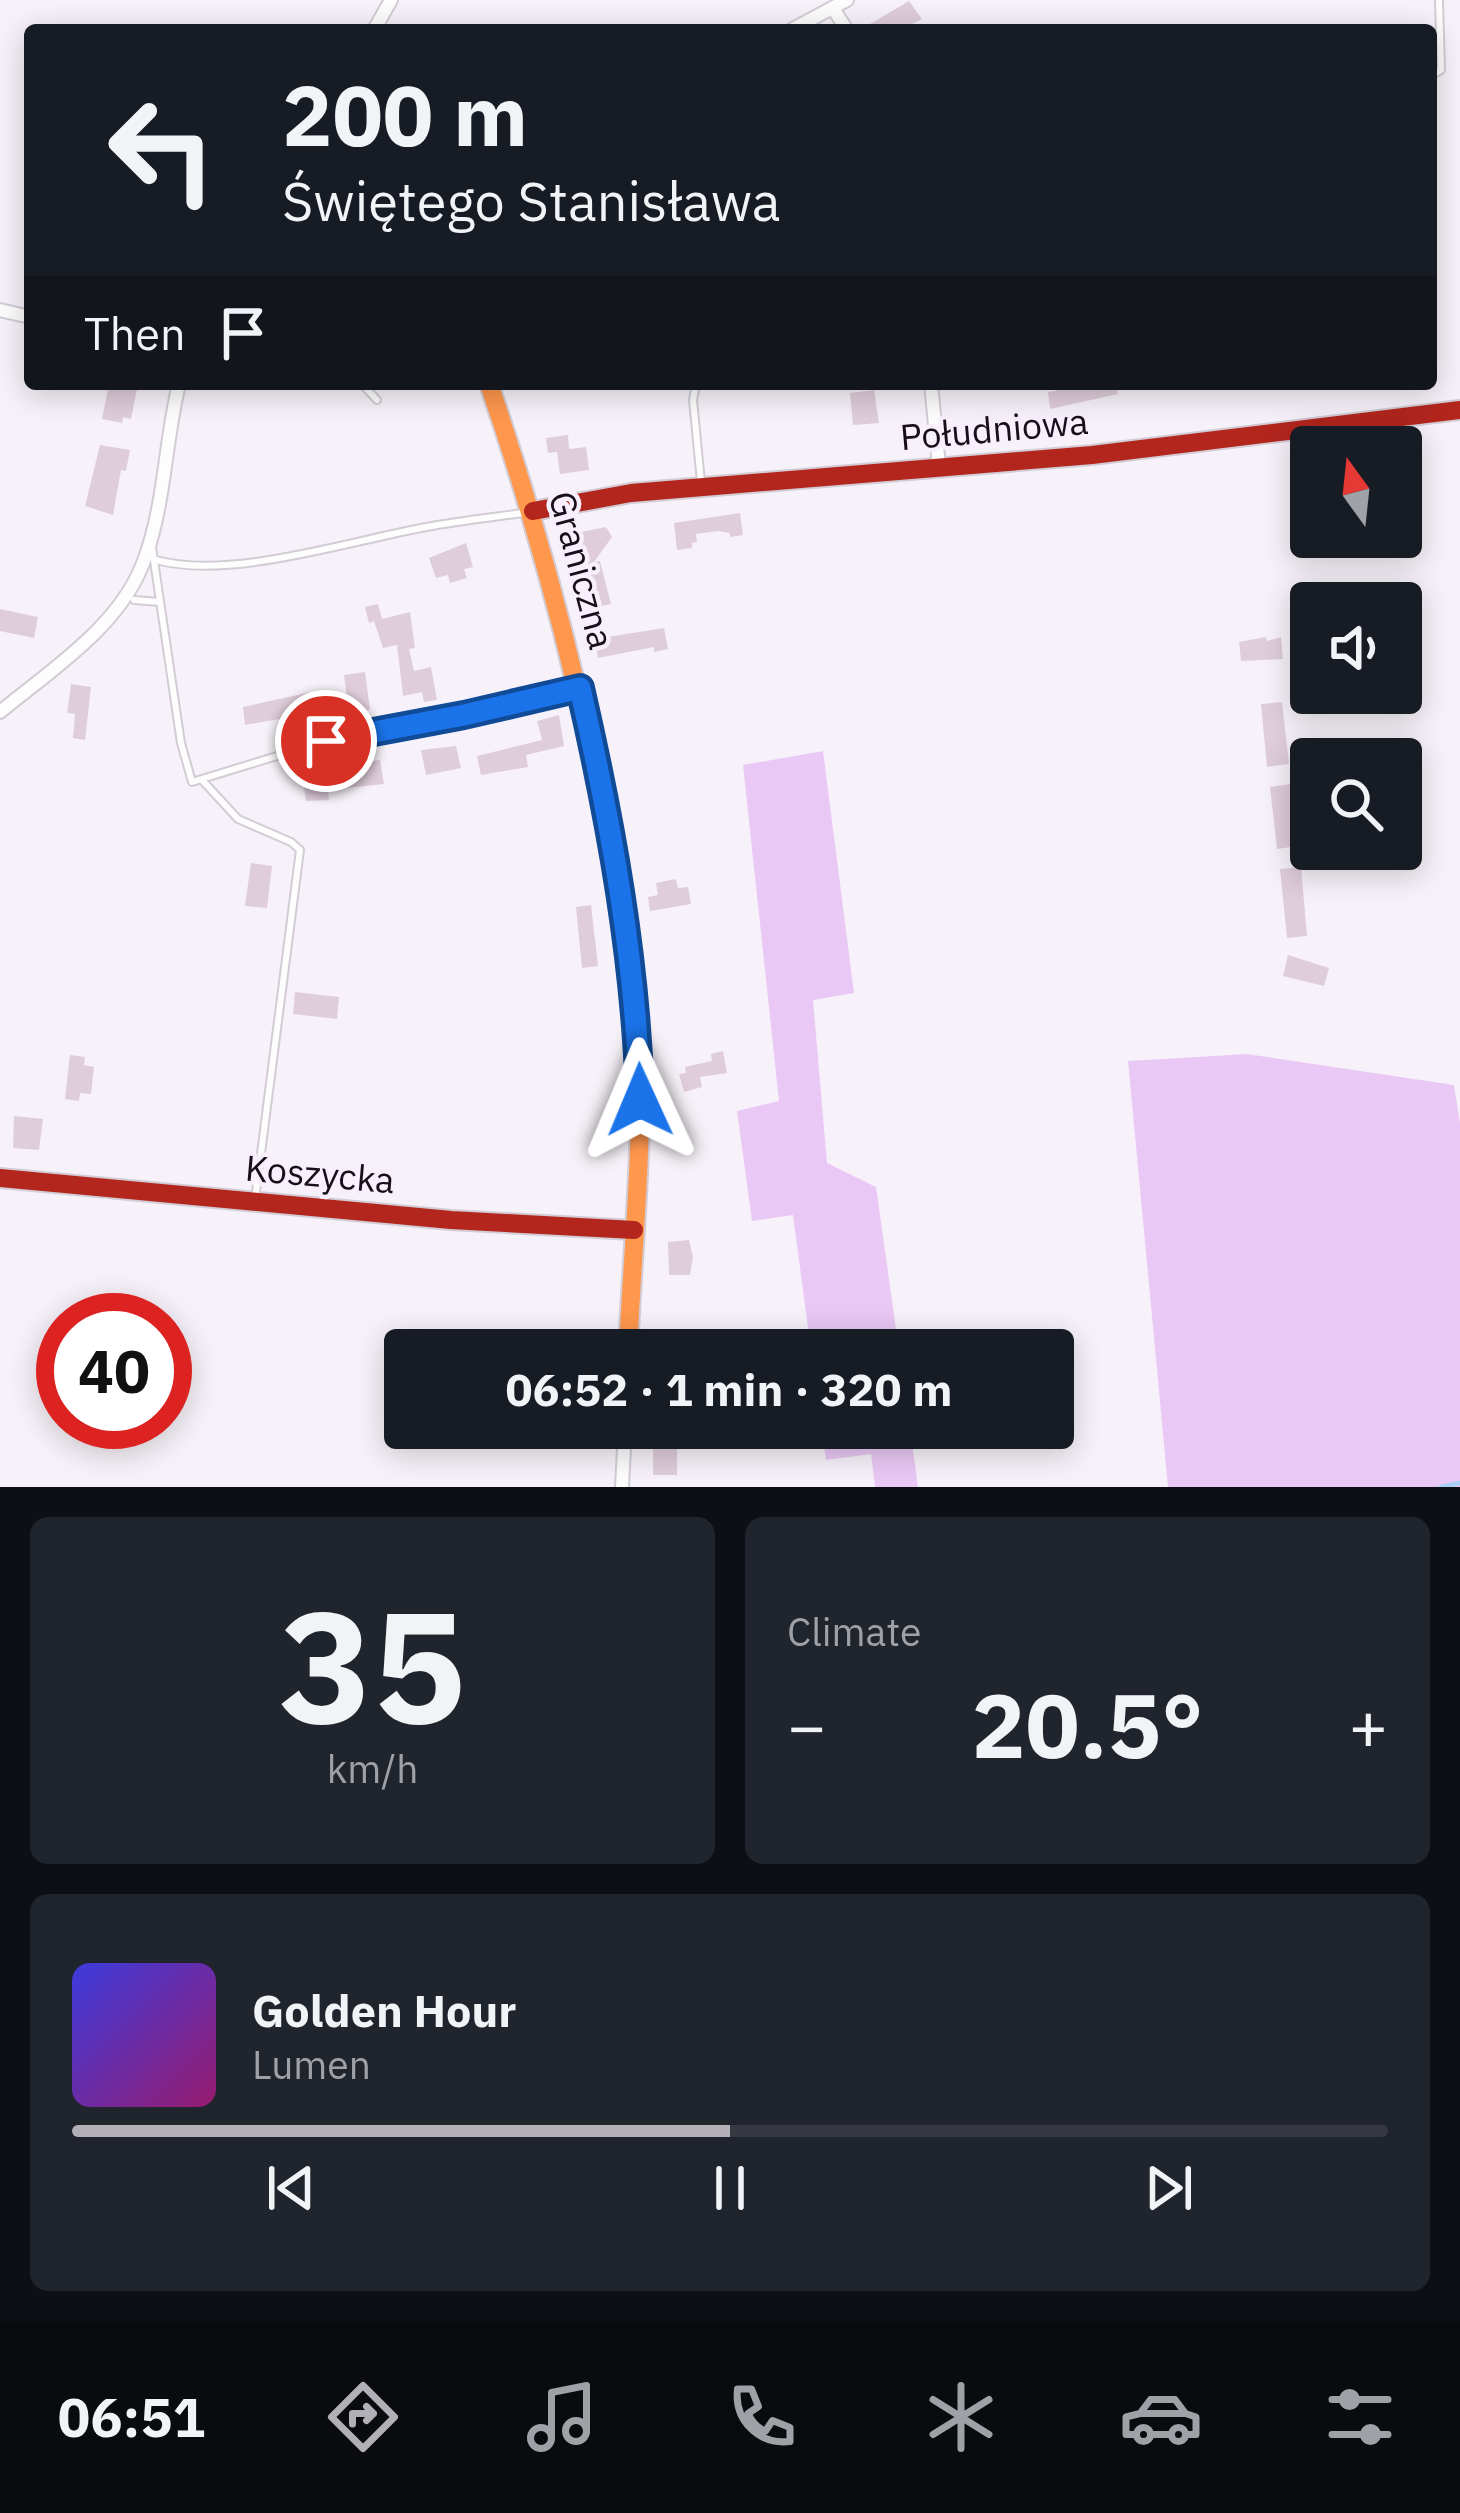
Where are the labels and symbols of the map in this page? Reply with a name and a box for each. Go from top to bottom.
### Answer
street label: Południowa [898,397,1090,460]
north arrow [1290,426,1422,558]
street label: Graniczna [539,486,626,654]
pin [275,690,377,792]
position arrow [577,1037,703,1163]
street label: Koszycka [243,1144,397,1203]
speed limit sign: 40 [36,1293,192,1449]

